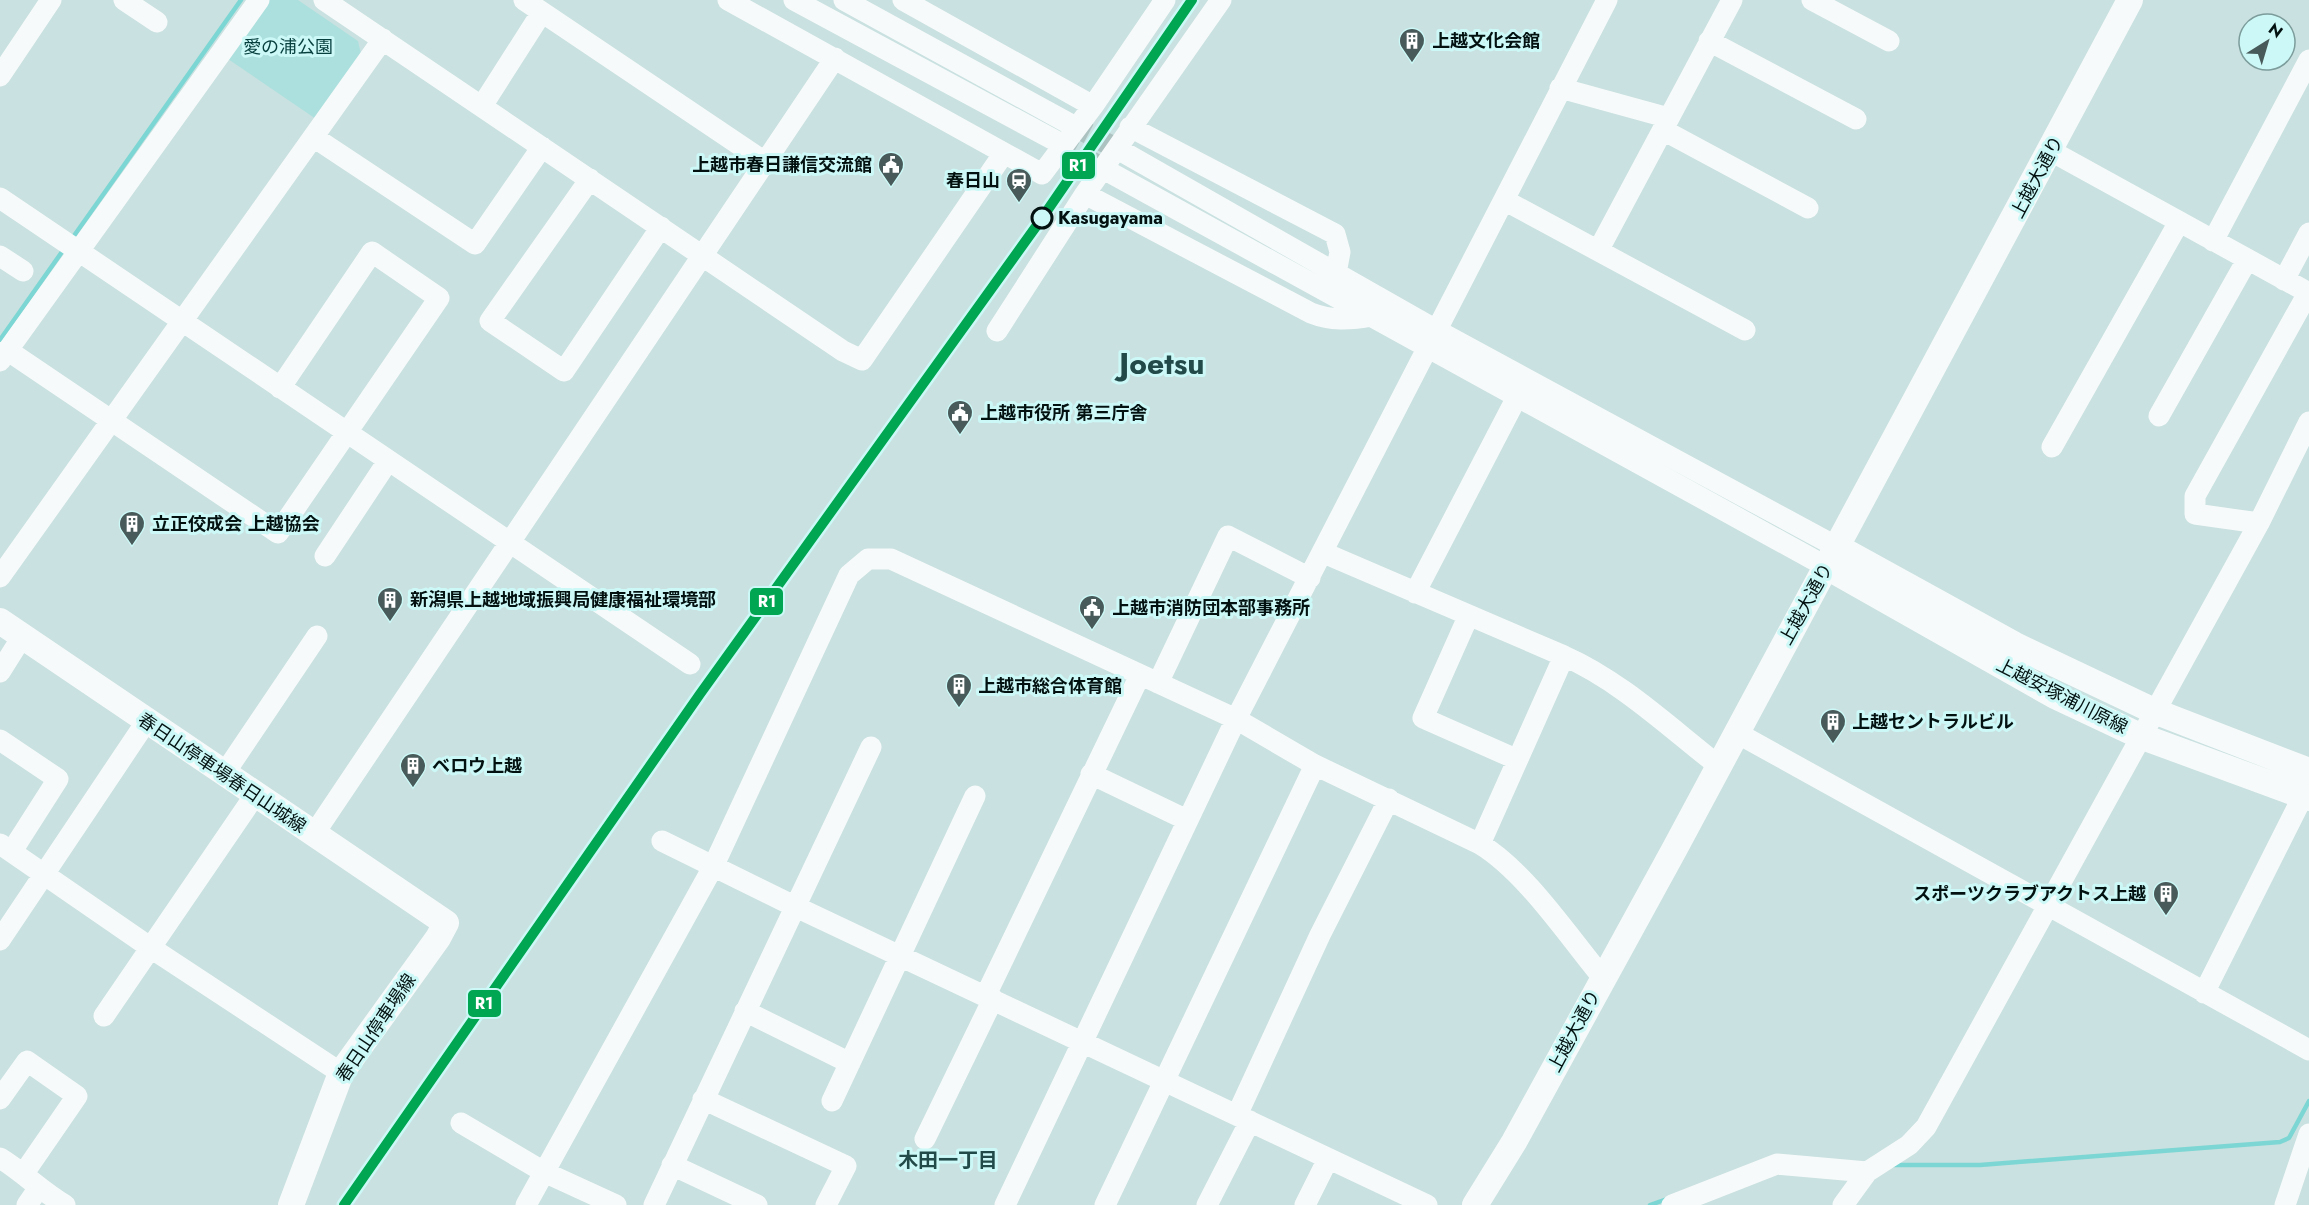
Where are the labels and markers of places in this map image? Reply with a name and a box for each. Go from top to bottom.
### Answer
building icon: 上越文化会館 [1397,26,1427,64]
place label: 上越文化会館 [1432,28,1540,54]
public building icon: 上越市春日謙信交流館 [876,150,906,188]
place label: 上越市春日謙信交流館 [692,152,872,178]
station icon: 春日山 [1004,166,1034,204]
place label: 春日山 [946,168,1000,194]
place label: Kasugayama [1058,205,1163,231]
marker: Kasugayama [1031,207,1053,229]
public building icon: 上越市役所 第三庁舎 [945,398,975,436]
place label: 上越市役所 第三庁舎 [980,400,1147,426]
building icon: 立正佼成会 上越協会 [117,509,147,547]
place label: 立正佼成会 上越協会 [152,511,319,537]
building icon: 新潟県上越地域振興局健康福祉環境部 [375,585,405,623]
place label: 新潟県上越地域振興局健康福祉環境部 [410,587,716,613]
public building icon: 上越市消防団本部事務所 [1077,593,1107,631]
place label: 上越市消防団本部事務所 [1112,595,1310,621]
building icon: 上越市総合体育館 [944,671,974,709]
place label: 上越市総合体育館 [978,673,1122,699]
building icon: 上越セントラルビル [1818,707,1848,745]
place label: 上越セントラルビル [1852,709,2014,735]
building icon: ベロウ上越 [398,751,428,789]
place label: ベロウ上越 [432,753,522,779]
building icon: スポーツクラブアクトス上越 [2151,879,2181,917]
place label: スポーツクラブアクトス上越 [1913,881,2146,907]

